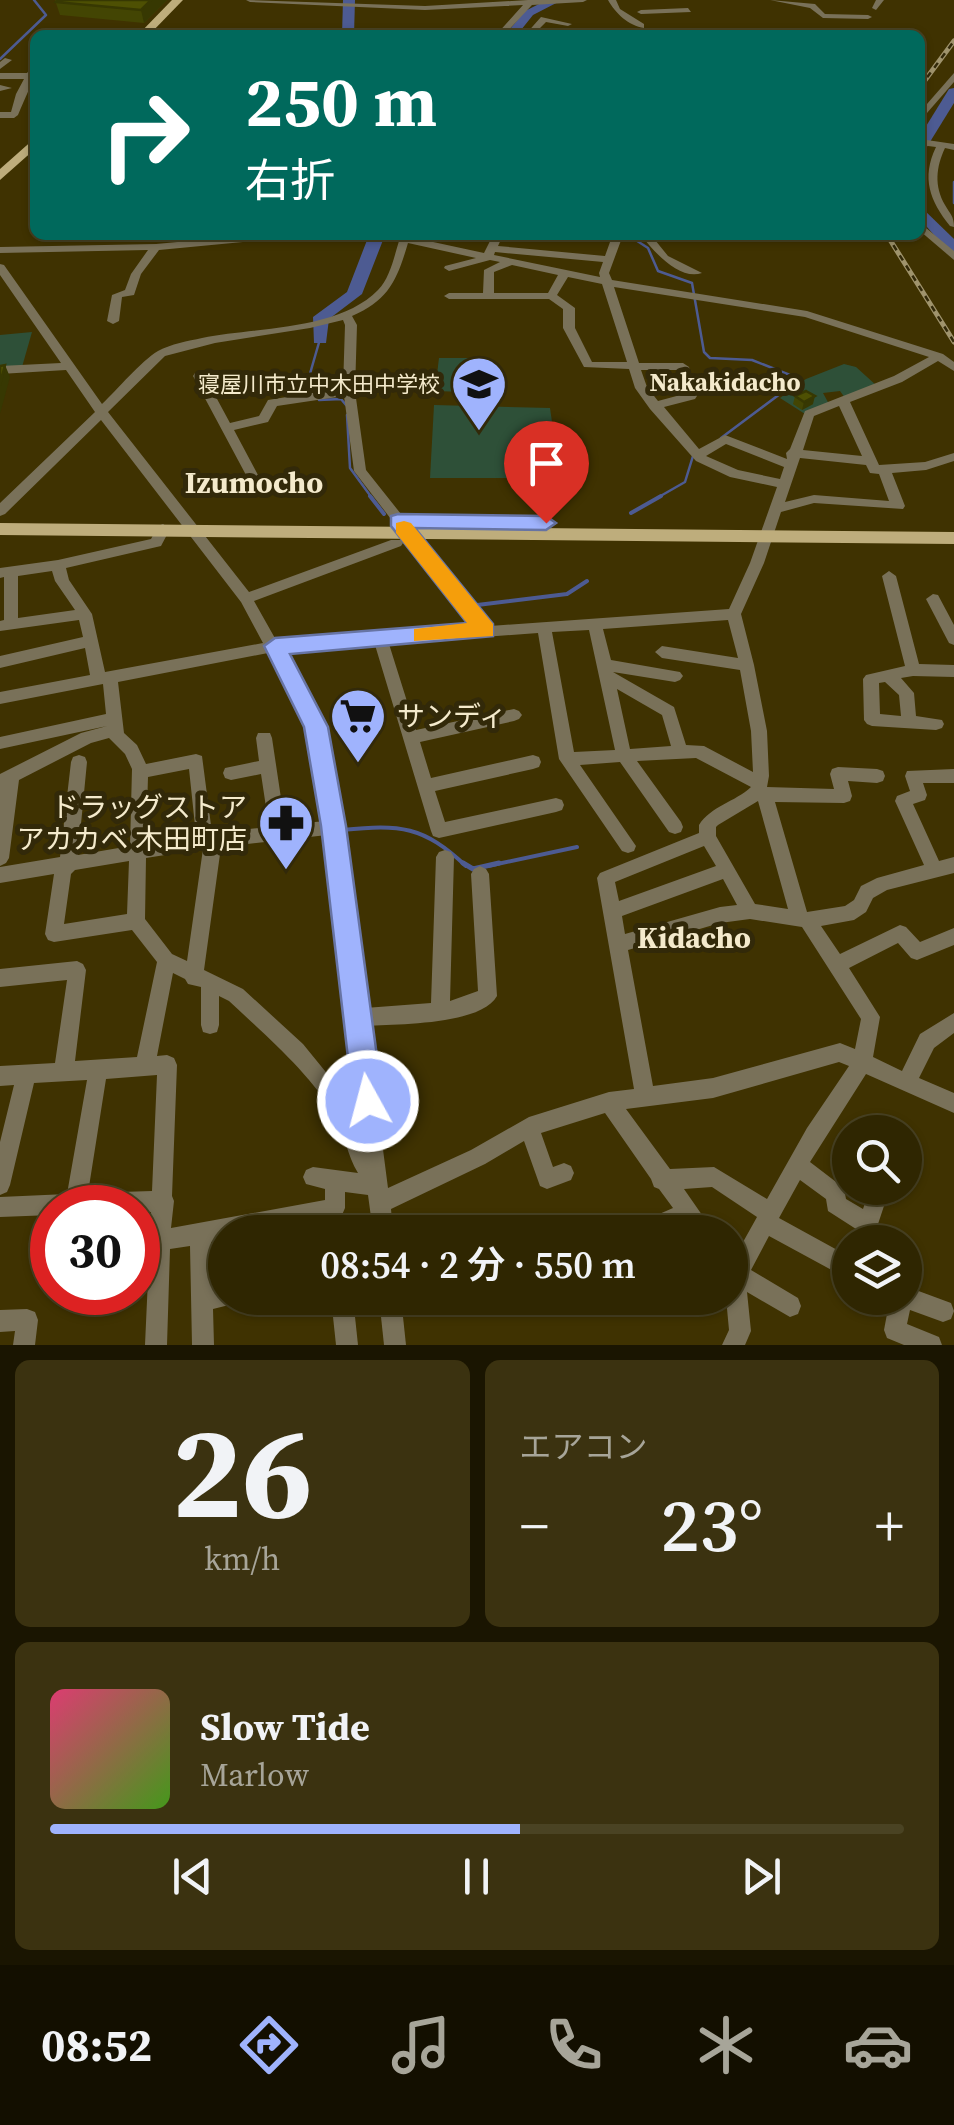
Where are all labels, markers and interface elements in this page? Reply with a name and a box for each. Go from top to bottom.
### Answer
text: 250 m [245,53,437,149]
icon: right [80,70,210,200]
text: 右折 [245,149,335,211]
school or university icon: 寝屋川市立中木田中学校 [449,354,509,433]
district label: Nakakidacho [649,365,801,399]
place label: 寝屋川市立中木田中学校 [198,369,440,399]
pin [504,421,589,524]
icon: arrive [519,436,574,491]
district label: Izumocho [185,462,323,503]
supermarket icon: サンディ [328,686,388,765]
place label: サンディ [397,697,507,735]
place label: ドラッグストア アカカベ 木田町店 [16,788,247,858]
pharmacy icon: ドラッグストア アカカベ 木田町店 [256,793,316,872]
district label: Kidacho [637,917,751,958]
position arrow [316,1049,420,1153]
map controls [832,1115,922,1315]
button: search [832,1115,922,1205]
speed limit sign: 30 [30,1185,160,1315]
button: layers [832,1225,922,1315]
text: 08:54 · 2 分 · 550 m [320,1239,636,1291]
text: 26 [172,1382,313,1561]
text: エアコン [520,1425,648,1469]
text: 23° [660,1473,763,1576]
text: − [520,1488,549,1563]
text: + [875,1488,904,1563]
text: km/h [204,1537,280,1581]
text: Slow Tide [200,1701,370,1753]
text: Marlow [200,1753,309,1797]
icon: previous [165,1849,220,1904]
icon: pause [449,1849,504,1904]
icon: next [734,1849,789,1904]
icon: directions [234,2010,304,2080]
icon: music [386,2010,456,2080]
icon: phone [539,2010,609,2080]
icon: climate [691,2010,761,2080]
icon: car [843,2010,913,2080]
text: 08:52 [41,2014,152,2076]

